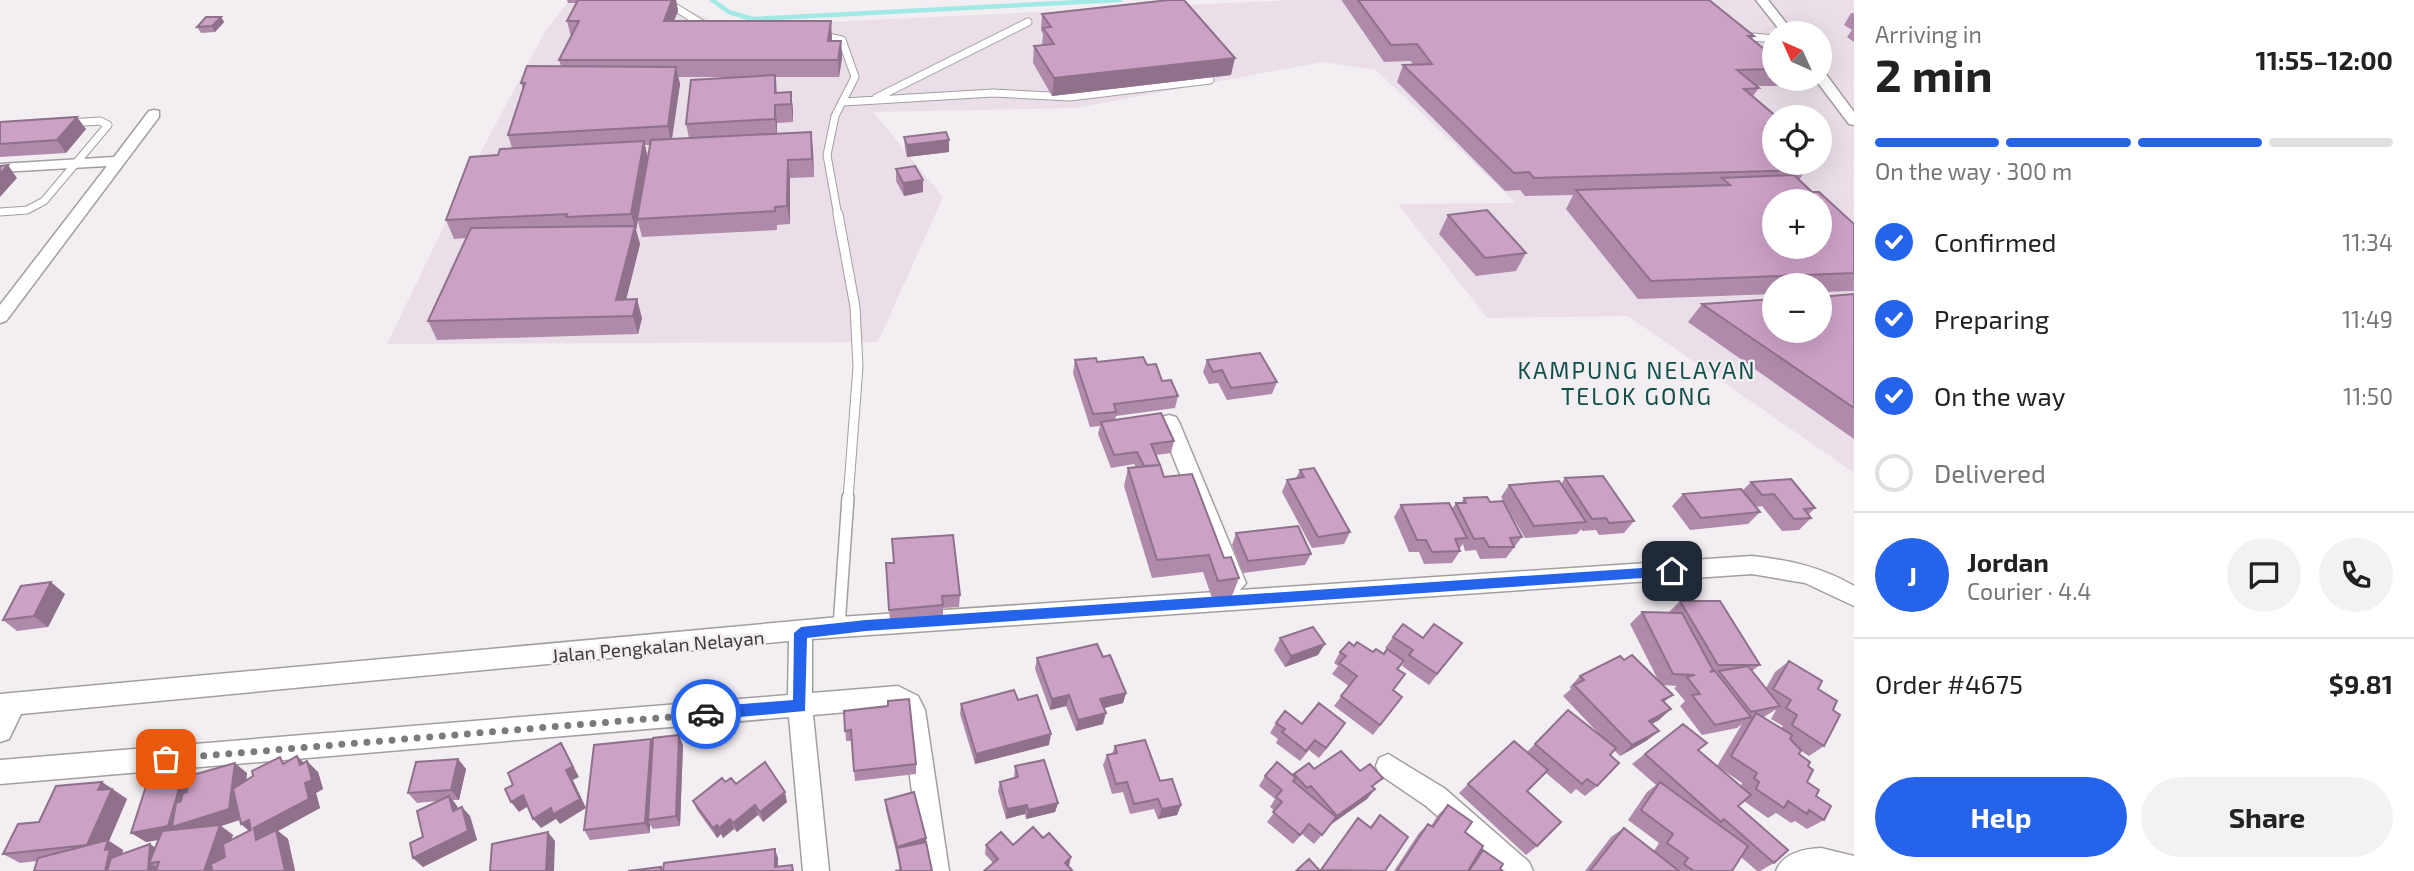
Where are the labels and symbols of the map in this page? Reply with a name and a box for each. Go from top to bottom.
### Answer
north arrow [1762,21,1832,91]
district label: KAMPUNG NELAYAN TELOK GONG [1517,356,1757,410]
pin [1642,541,1702,601]
street label: Jalan Pengkalan Nelayan [551,625,765,667]
courier [671,679,741,749]
pin [136,729,196,789]

